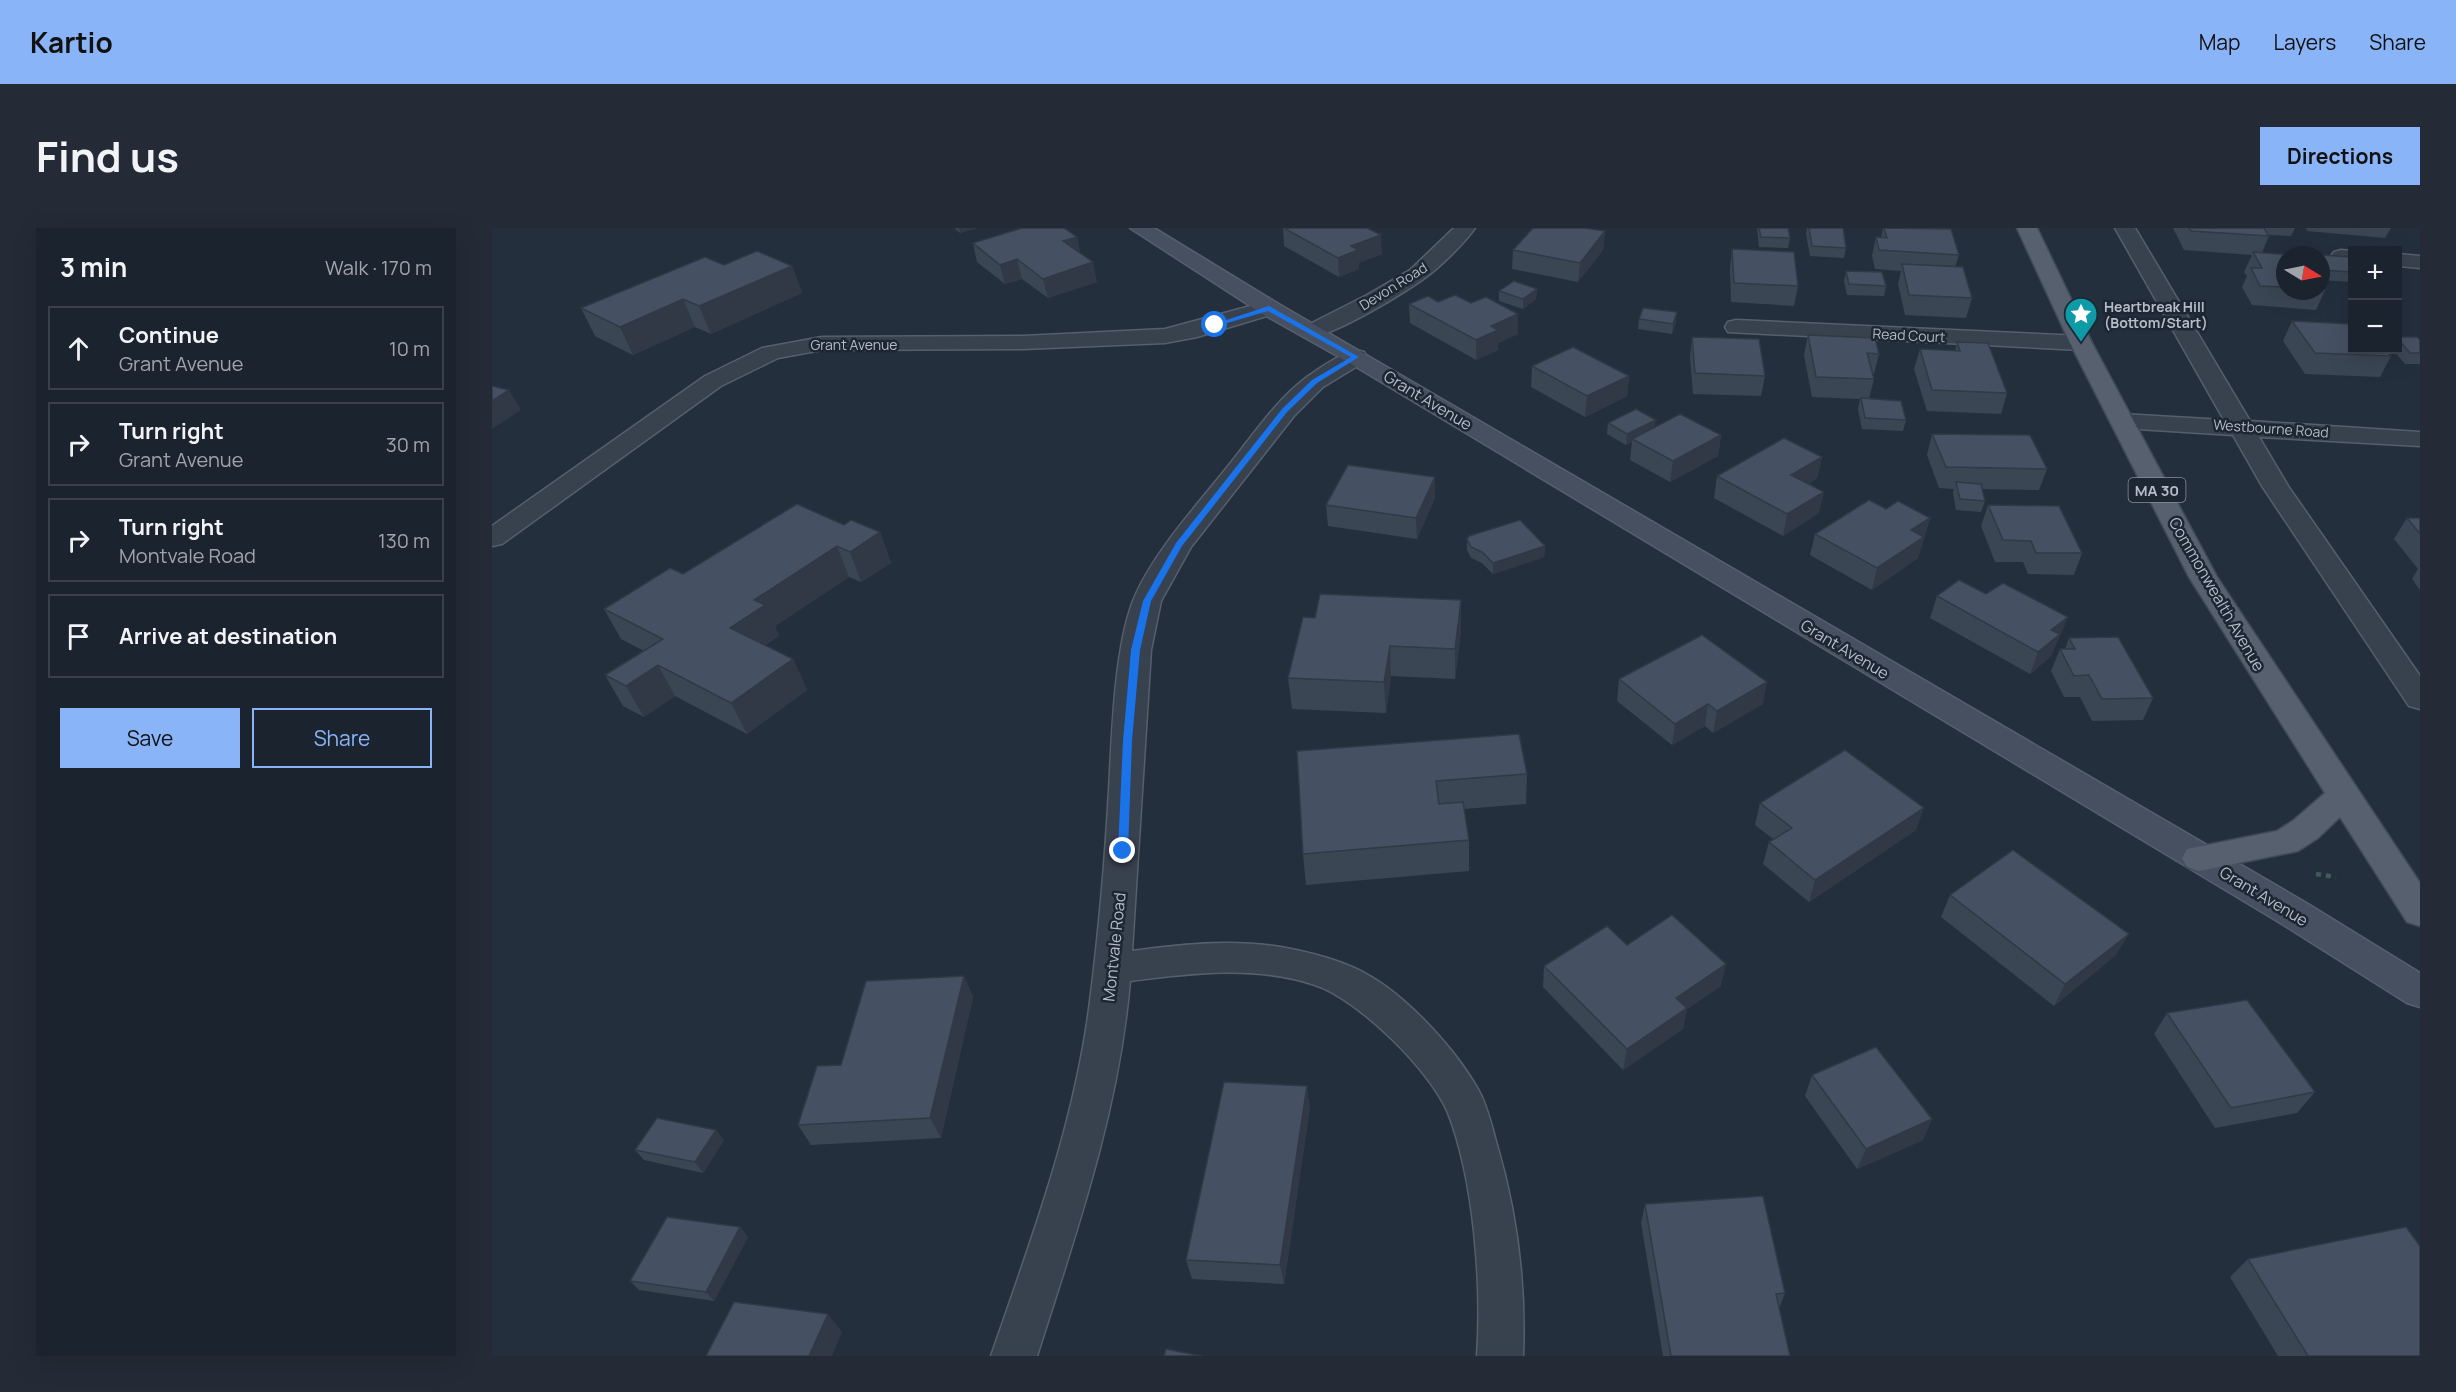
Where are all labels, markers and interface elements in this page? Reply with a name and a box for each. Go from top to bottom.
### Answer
text: Kartio [30,23,113,61]
text: Map [2199,28,2240,56]
text: Layers [2273,28,2336,56]
text: Share [2369,28,2426,56]
text: Find us [36,127,179,185]
button: Directions [2260,127,2420,185]
north arrow [2276,246,2330,300]
map controls [2348,246,2402,354]
button: + [2348,246,2402,300]
text: 3 min [60,249,127,285]
text: Walk · 170 m [325,254,432,281]
street label: Devon Road [1355,258,1431,314]
place icon: Heartbreak Hill (Bottom/Start) [2063,296,2099,343]
place label: Heartbreak Hill (Bottom/Start) [2104,297,2208,332]
button: − [2348,300,2402,354]
route start [1201,311,1227,337]
text: Continue [119,320,219,350]
street label: Read Court [1872,324,1946,346]
icon: ahead [62,332,95,365]
text: 10 m [389,335,430,362]
street label: Grant Avenue [810,335,898,354]
text: Grant Avenue [119,350,243,377]
street label: Grant Avenue [1380,365,1476,435]
street label: Westbourne Road [2213,414,2329,442]
text: Turn right [119,416,224,446]
icon: right [62,428,95,461]
text: 30 m [386,431,430,458]
text: Grant Avenue [119,446,243,473]
road number: MA 30 [2128,478,2186,502]
text: Turn right [119,512,224,542]
street label: Commonwealth Avenue [2164,513,2270,675]
icon: right [62,524,95,557]
text: 130 m [378,527,430,554]
text: Montvale Road [119,542,256,569]
street label: Grant Avenue [1797,614,1893,684]
icon: arrive [62,620,95,653]
text: Arrive at destination [119,621,337,651]
button: Save [60,708,240,768]
button: Share [252,708,432,768]
route end [1109,837,1135,863]
street label: Grant Avenue [2216,861,2312,931]
street label: Montvale Road [1097,891,1131,1003]

